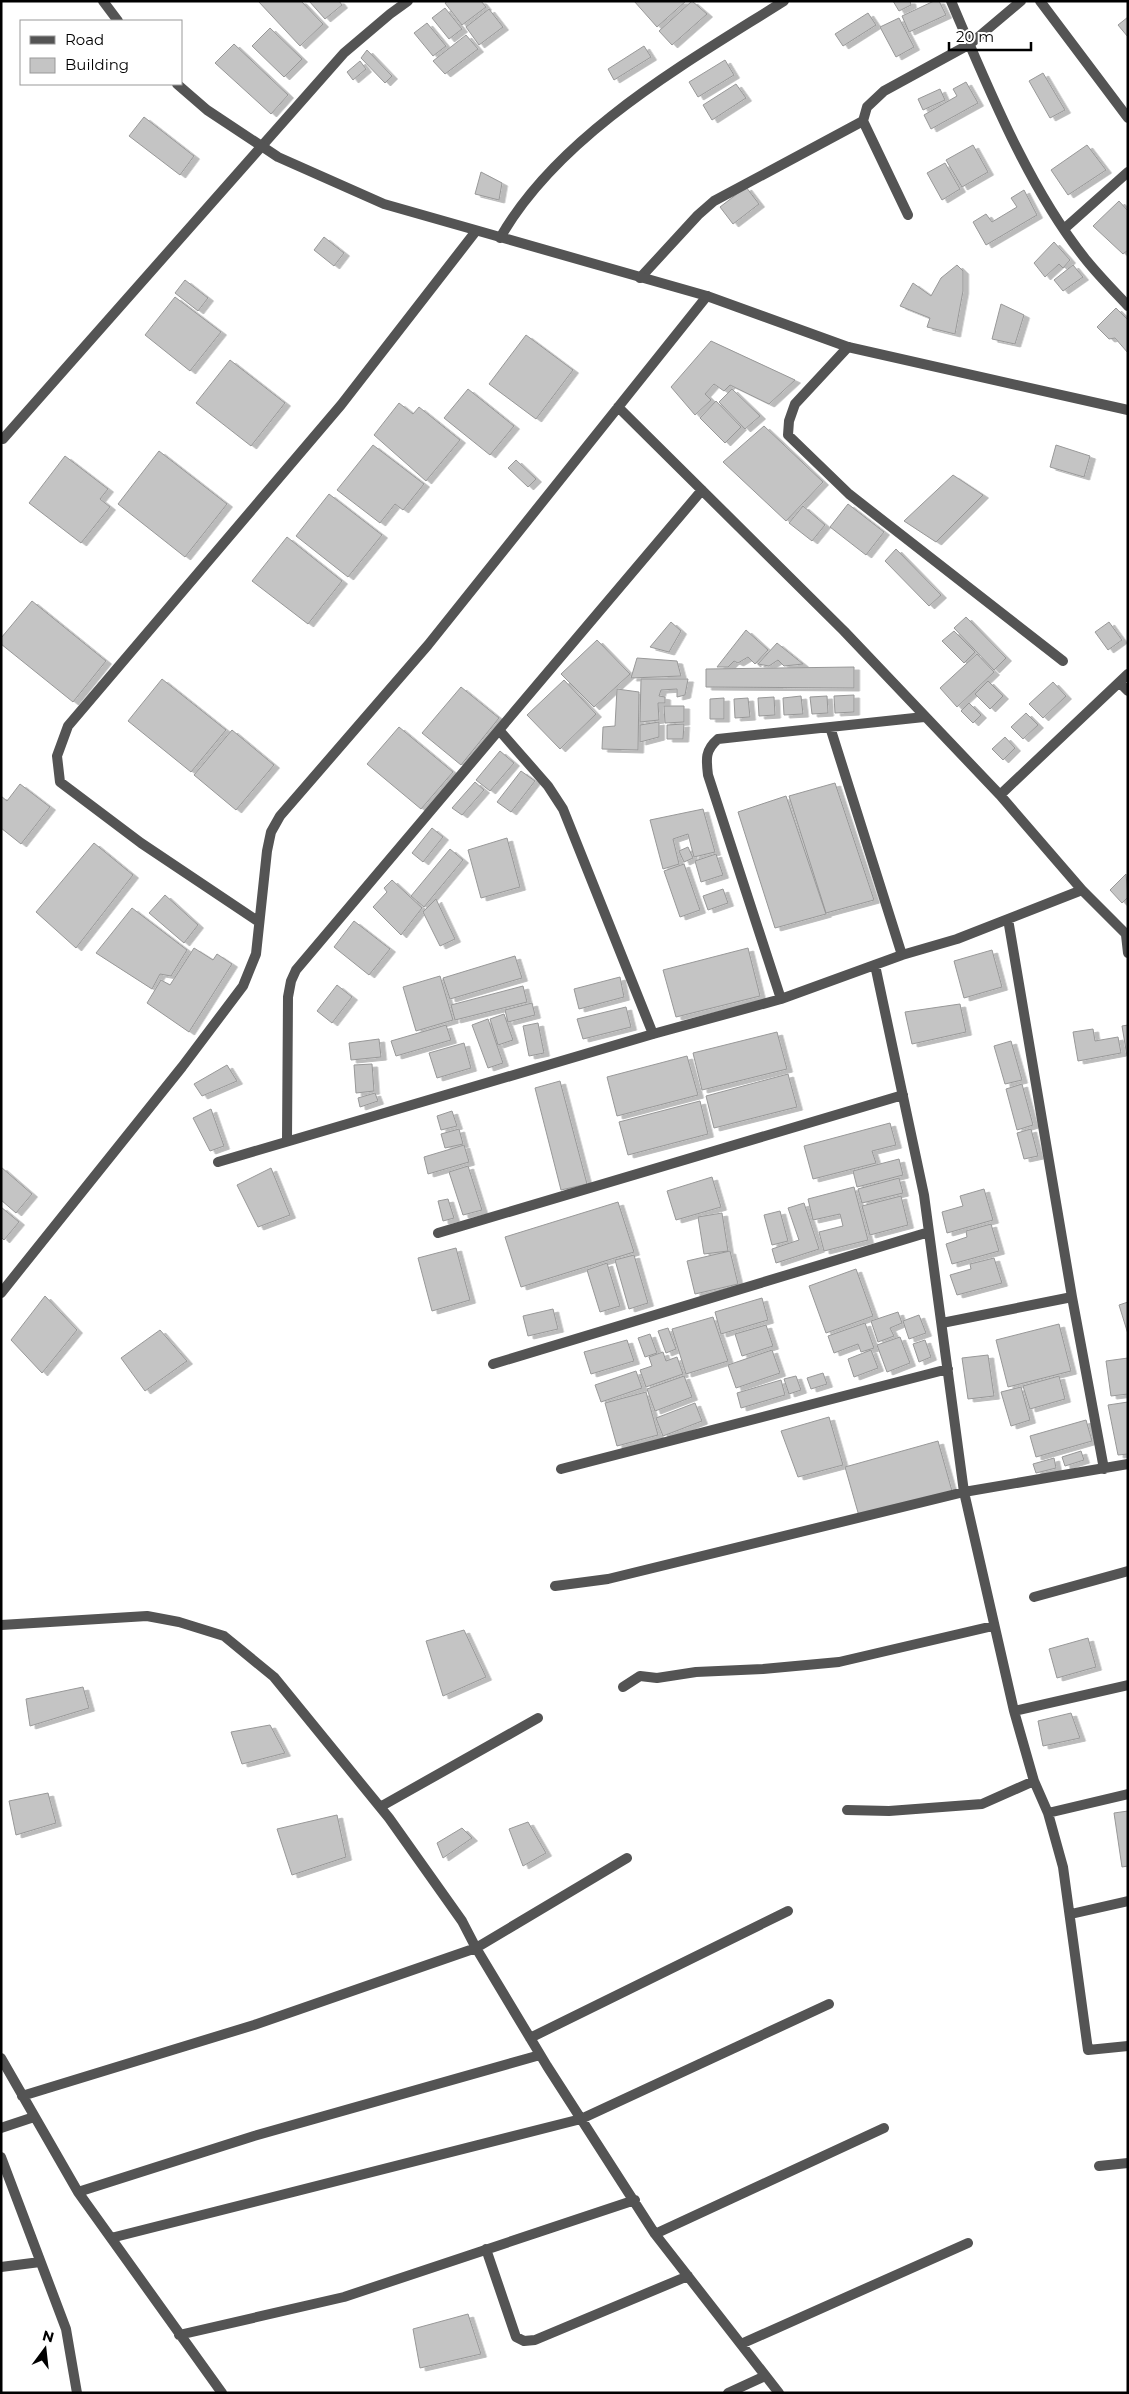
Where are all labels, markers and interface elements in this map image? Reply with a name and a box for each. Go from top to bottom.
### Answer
legend [20,20,182,85]
scale bar [949,20,1032,52]
text: 20 m [956,27,994,46]
text: Road [65,30,104,49]
text: Building [65,55,129,74]
north arrow [20,2324,70,2374]
text: N [41,2326,56,2347]

